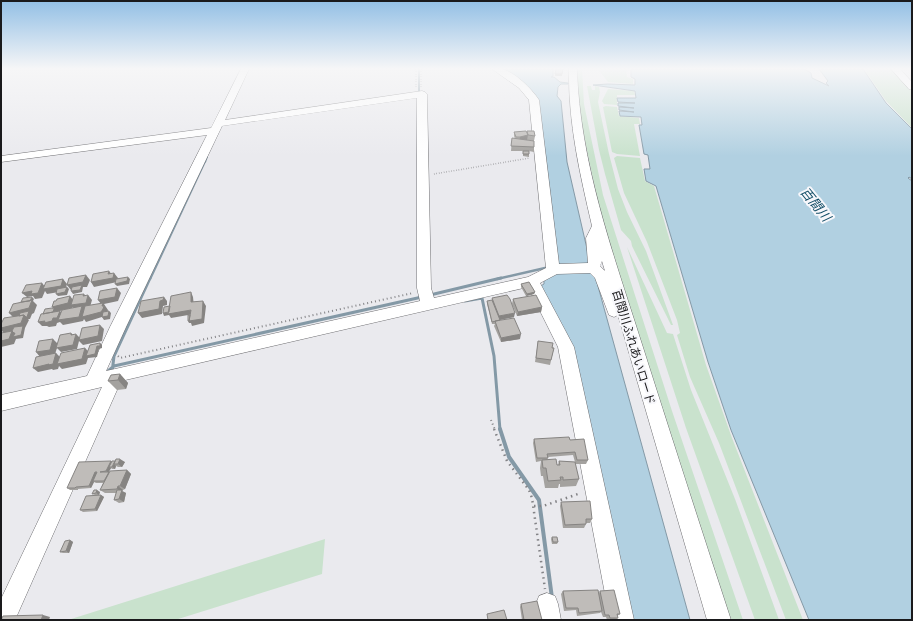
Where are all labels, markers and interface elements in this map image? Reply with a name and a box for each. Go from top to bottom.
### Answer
water label: 百間川 [798,184,836,226]
street label: 百間川ふれあいロード [609,287,659,407]

